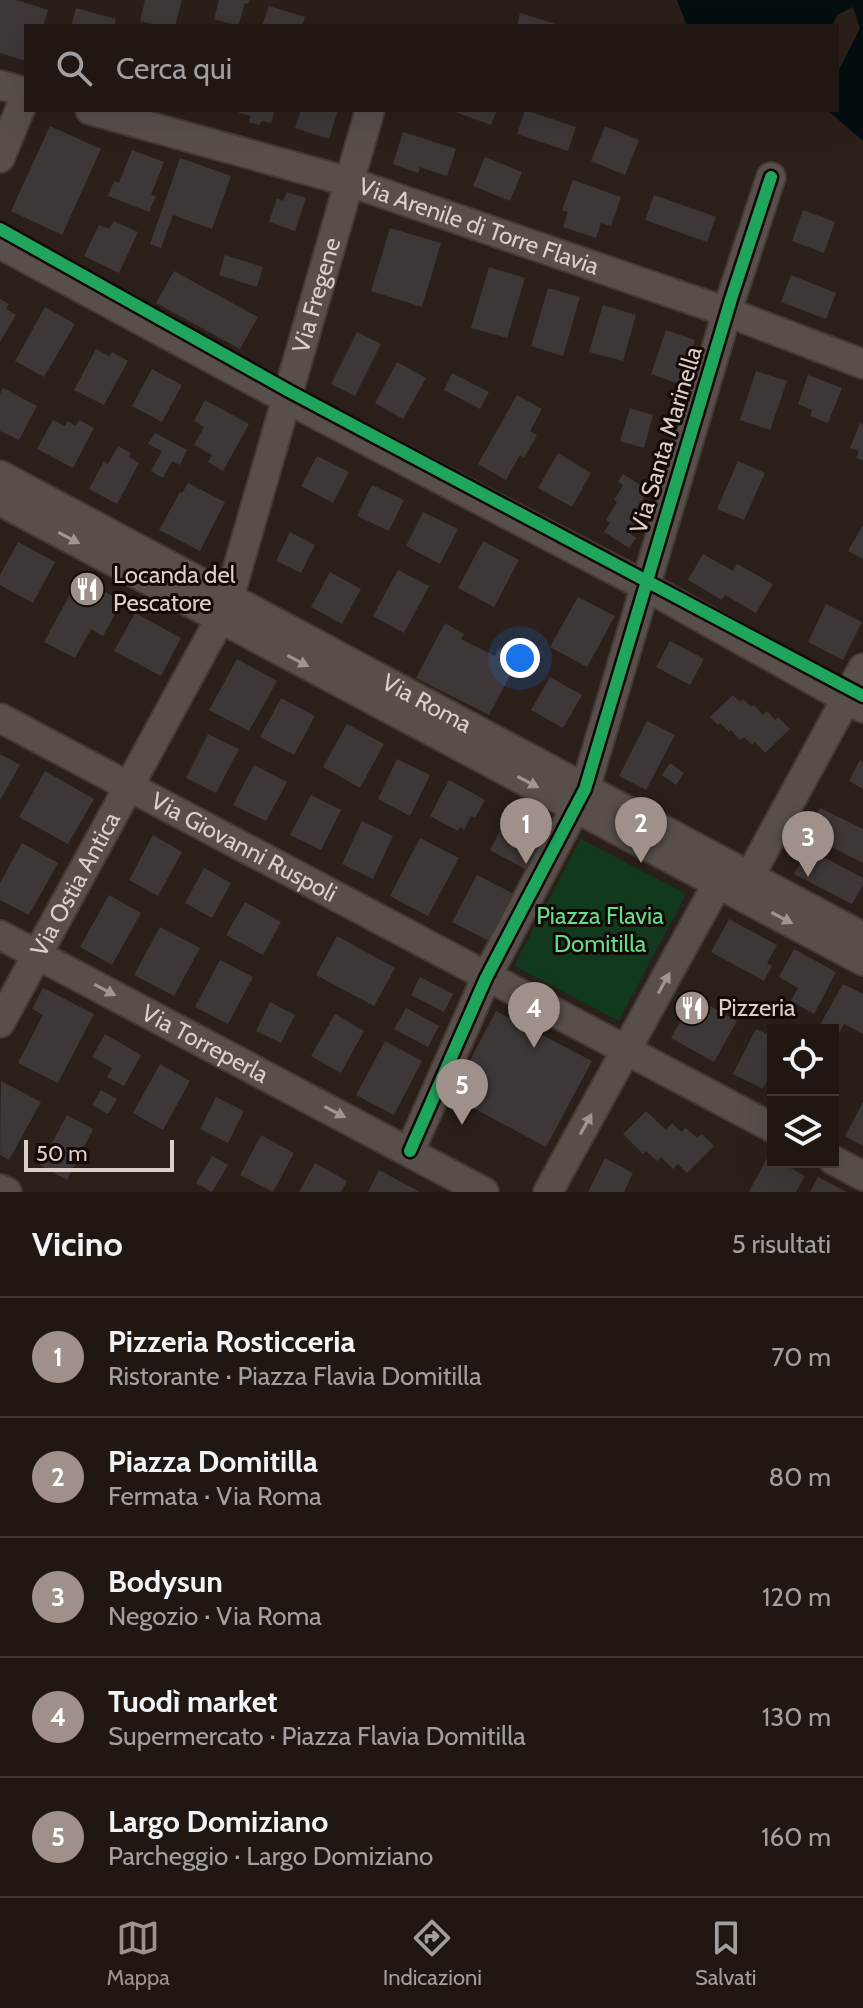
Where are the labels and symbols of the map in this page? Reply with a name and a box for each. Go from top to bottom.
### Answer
street label: Via Arenile di Torre Flavia [355,171,603,281]
street label: Via Fregene [286,234,346,356]
street label: Via Santa Marinella [623,343,708,537]
one-way arrow [57,531,80,545]
place label: Locanda del Pescatore [113,560,236,617]
restaurant icon: Locanda del Pescatore [68,570,106,608]
your location [500,638,540,678]
one-way arrow [286,654,309,667]
street label: Via Roma [377,667,477,739]
one-way arrow [516,776,539,789]
street label: Via Giovanni Ruspoli [146,786,342,908]
pin: 2 [615,797,667,863]
pin: 1 [500,798,552,864]
street label: Via Ostia Antica [24,806,126,961]
pin: 3 [782,811,834,877]
park label: Piazza Flavia Domitilla [536,901,664,958]
one-way arrow [770,911,793,924]
one-way arrow [657,971,671,994]
pin: 4 [508,982,560,1048]
one-way arrow [94,983,117,996]
restaurant icon: Pizzeria [673,989,711,1027]
place label: Pizzeria [718,993,796,1022]
street label: Via Torreperla [137,998,274,1089]
pin: 5 [436,1059,488,1125]
one-way arrow [324,1104,346,1118]
one-way arrow [579,1113,593,1135]
scale bar [24,1136,174,1172]

